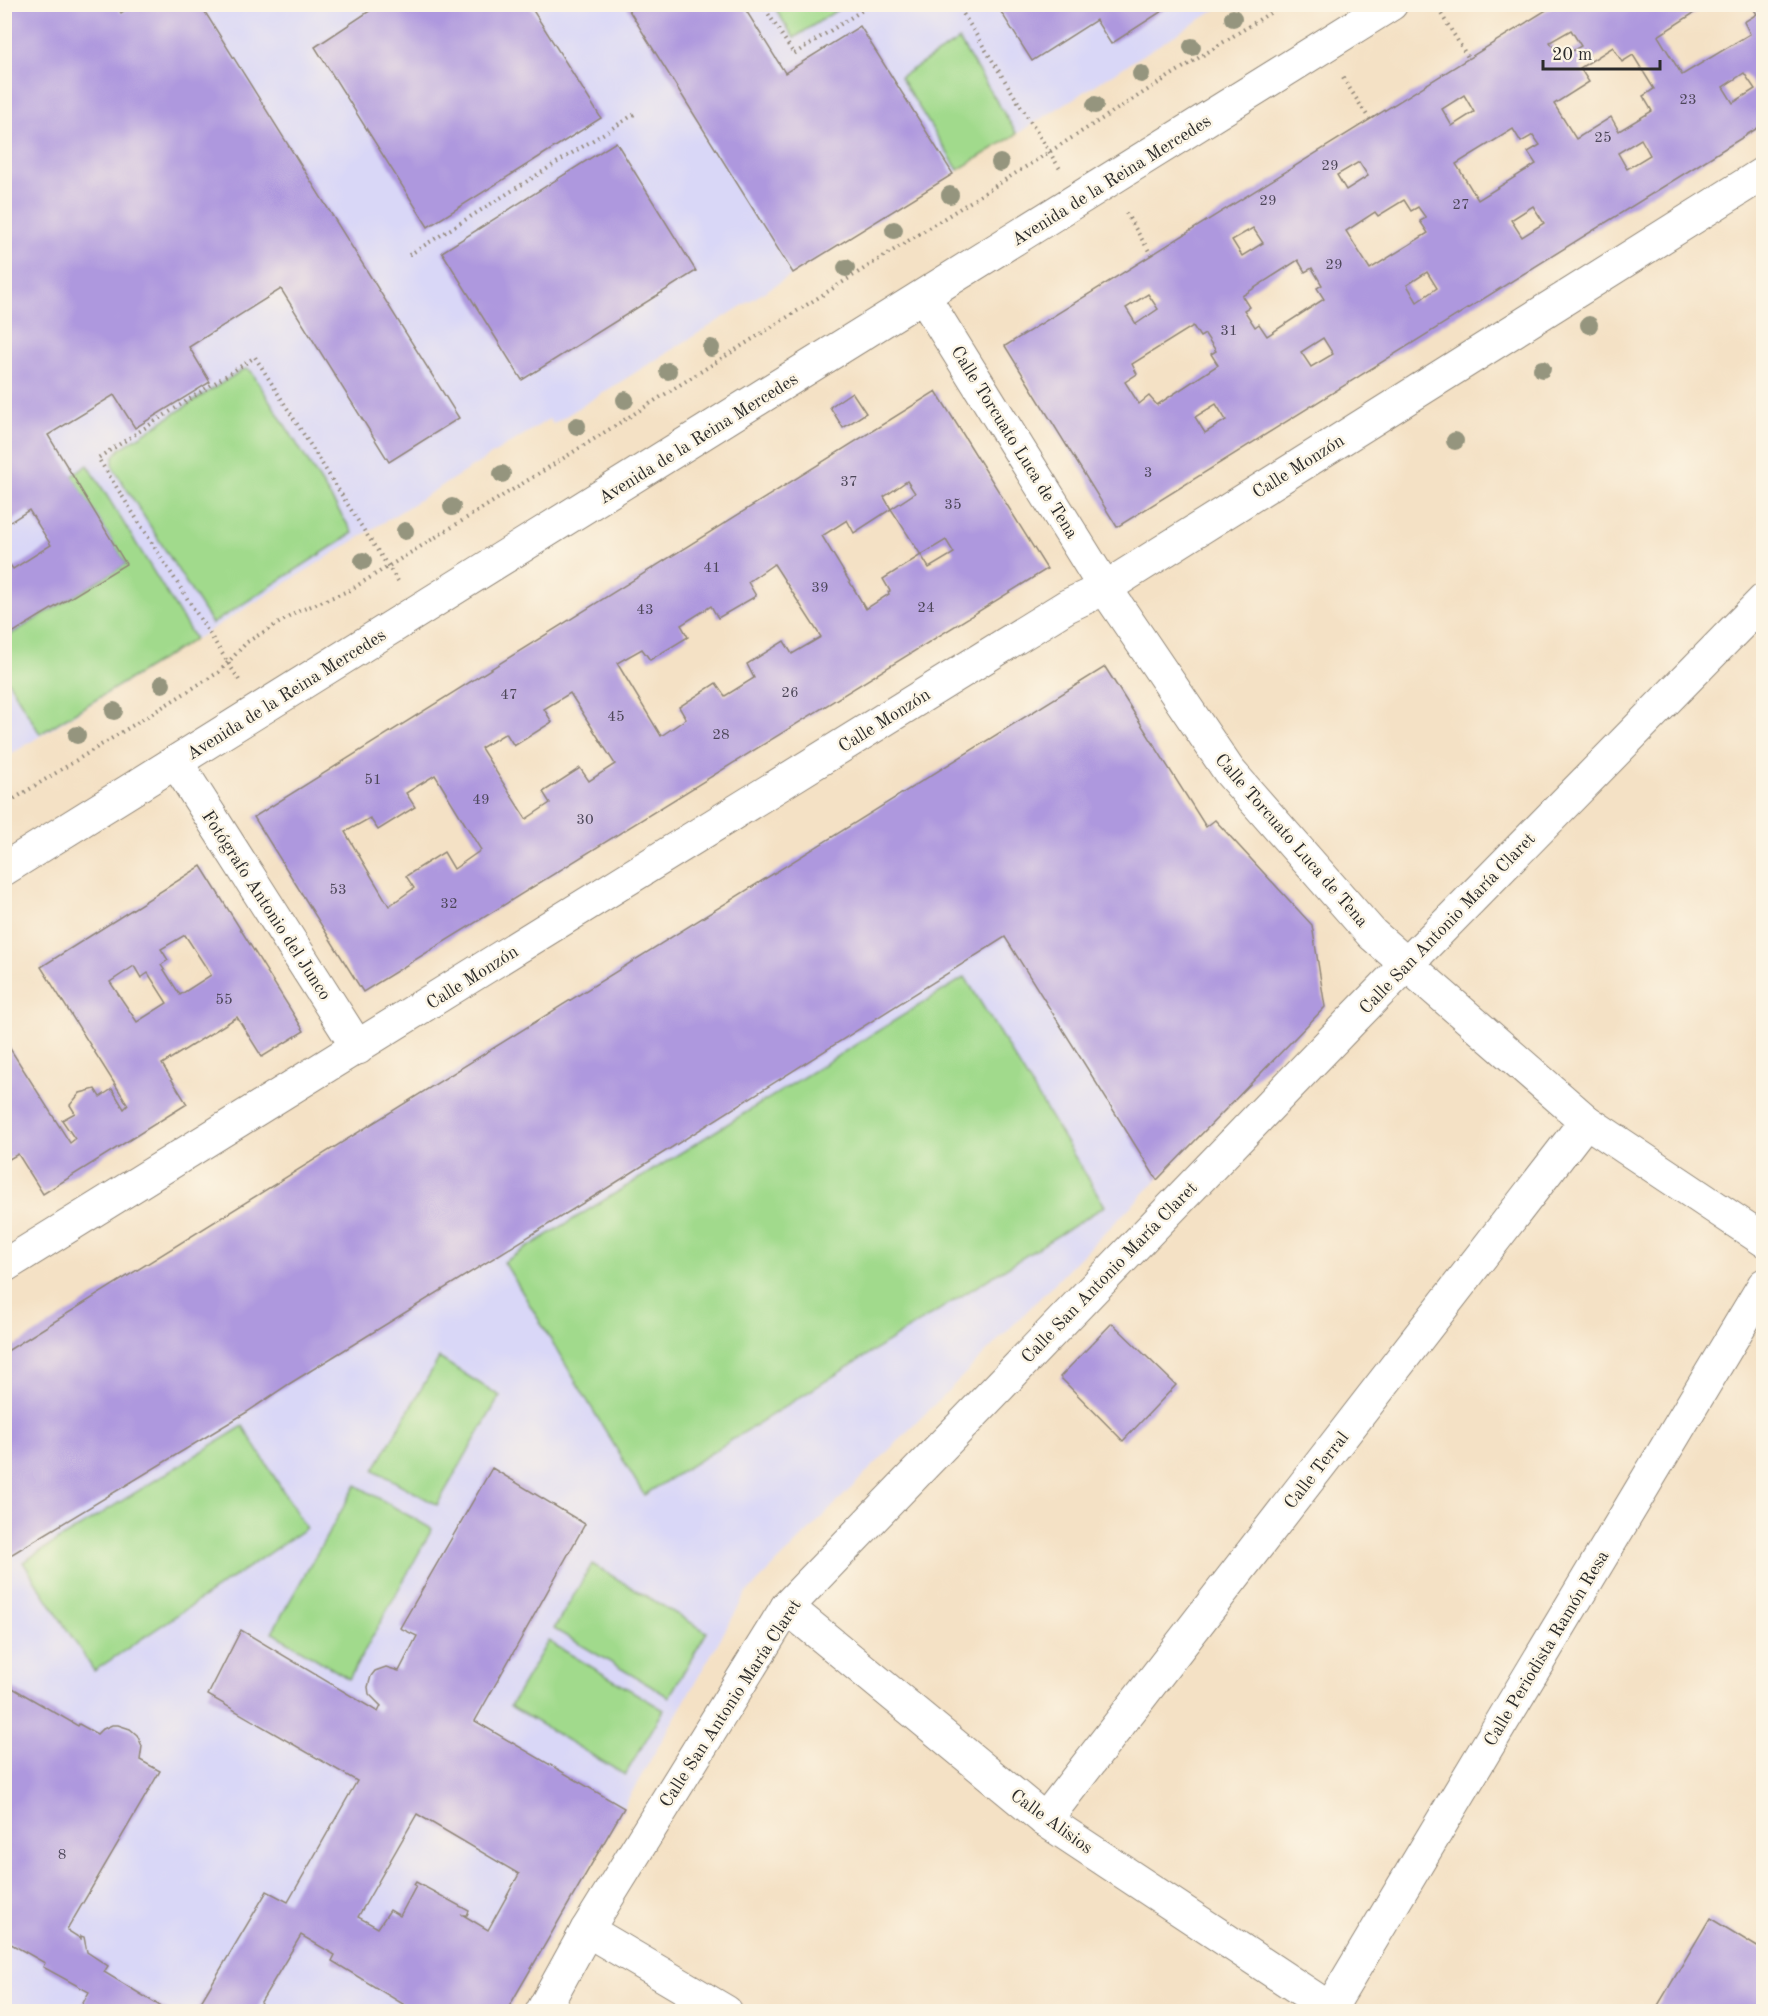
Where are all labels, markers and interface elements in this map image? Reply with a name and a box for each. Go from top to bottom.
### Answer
scale bar [1543,33,1660,71]
text: 20 m [1552,46,1592,64]
house number: 23 [1679,93,1697,108]
street label: Avenida de la Reina Mercedes [1009,112,1214,250]
house number: 25 [1594,131,1612,146]
house number: 29 [1321,159,1339,174]
house number: 29 [1259,194,1277,209]
house number: 27 [1452,198,1470,213]
house number: 29 [1325,258,1343,273]
house number: 31 [1220,324,1238,339]
street label: Calle Torcuato Luca de Tena [947,343,1081,542]
street label: Avenida de la Reina Mercedes [596,370,801,508]
street label: Calle Monzón [1250,431,1348,502]
house number: 3 [1144,466,1152,481]
house number: 37 [840,475,858,490]
house number: 35 [944,498,962,513]
house number: 41 [703,561,721,576]
house number: 39 [811,581,829,596]
house number: 24 [917,601,935,616]
house number: 43 [636,603,654,618]
street label: Avenida de la Reina Mercedes [184,626,389,764]
street label: Calle Monzón [836,685,934,756]
house number: 26 [781,686,799,701]
house number: 47 [500,688,518,703]
house number: 45 [607,710,625,725]
house number: 28 [712,728,730,743]
street label: Calle Torcuato Luca de Tena [1211,751,1371,931]
house number: 51 [364,773,382,788]
house number: 49 [472,793,490,808]
street label: Fotógrafo Antonio del Junco [198,808,334,1003]
house number: 30 [576,813,594,828]
street label: Calle San Antonio María Claret [1357,830,1539,1018]
house number: 53 [329,883,347,898]
house number: 32 [440,897,458,912]
street label: Calle Monzón [424,942,522,1013]
house number: 55 [215,993,233,1008]
street label: Calle San Antonio María Claret [1019,1179,1201,1367]
street label: Calle Terral [1281,1429,1352,1513]
street label: Calle Periodista Ramón Resa [1481,1548,1612,1749]
street label: Calle San Antonio María Claret [657,1596,805,1811]
street label: Calle Alisios [1007,1786,1096,1858]
house number: 8 [58,1848,66,1863]

